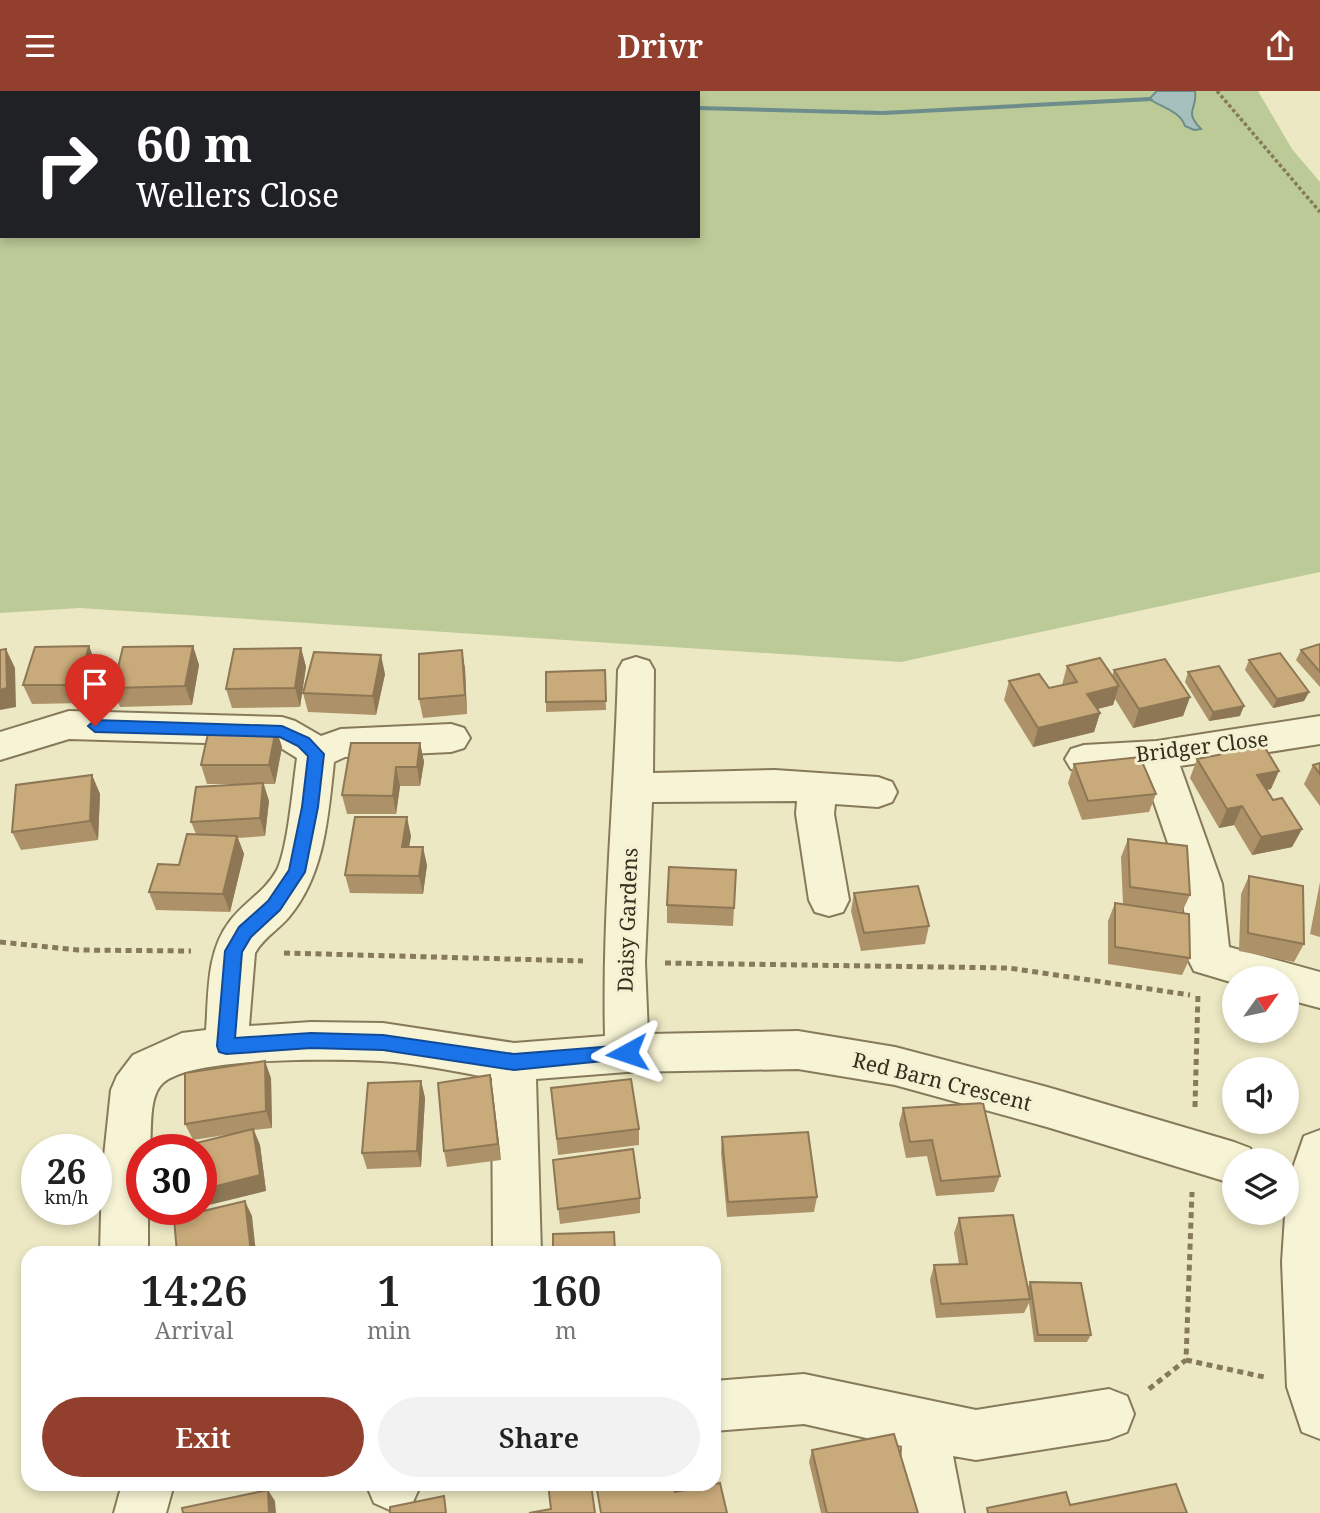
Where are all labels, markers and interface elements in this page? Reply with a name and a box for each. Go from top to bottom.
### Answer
text: Drivr [617,24,703,67]
icon: menu [21,27,59,65]
icon: share [1261,27,1299,65]
text: 60 m [136,110,252,176]
icon: right [21,119,112,210]
text: Wellers Close [136,173,339,216]
pin [65,654,125,726]
icon: arrive [76,665,114,703]
street label: Bridger Close [1134,724,1270,768]
street label: Daisy Gardens [610,847,644,993]
north arrow [1222,966,1298,1043]
map controls [1222,966,1299,1225]
position arrow [590,1016,664,1090]
street label: Red Barn Crescent [850,1045,1035,1117]
button: sound [1222,1057,1299,1134]
speed limit sign: 30 [126,1134,217,1225]
text: 26 [47,1147,86,1194]
button: layers [1222,1148,1299,1225]
text: km/h [44,1185,89,1209]
text: 14:26 [141,1261,248,1318]
text: 1 [377,1261,401,1318]
text: 160 [531,1261,601,1318]
text: Arrival [155,1314,233,1346]
text: min [367,1314,411,1346]
text: m [555,1314,577,1346]
button: Exit [42,1397,364,1477]
button: Share [378,1397,700,1477]

